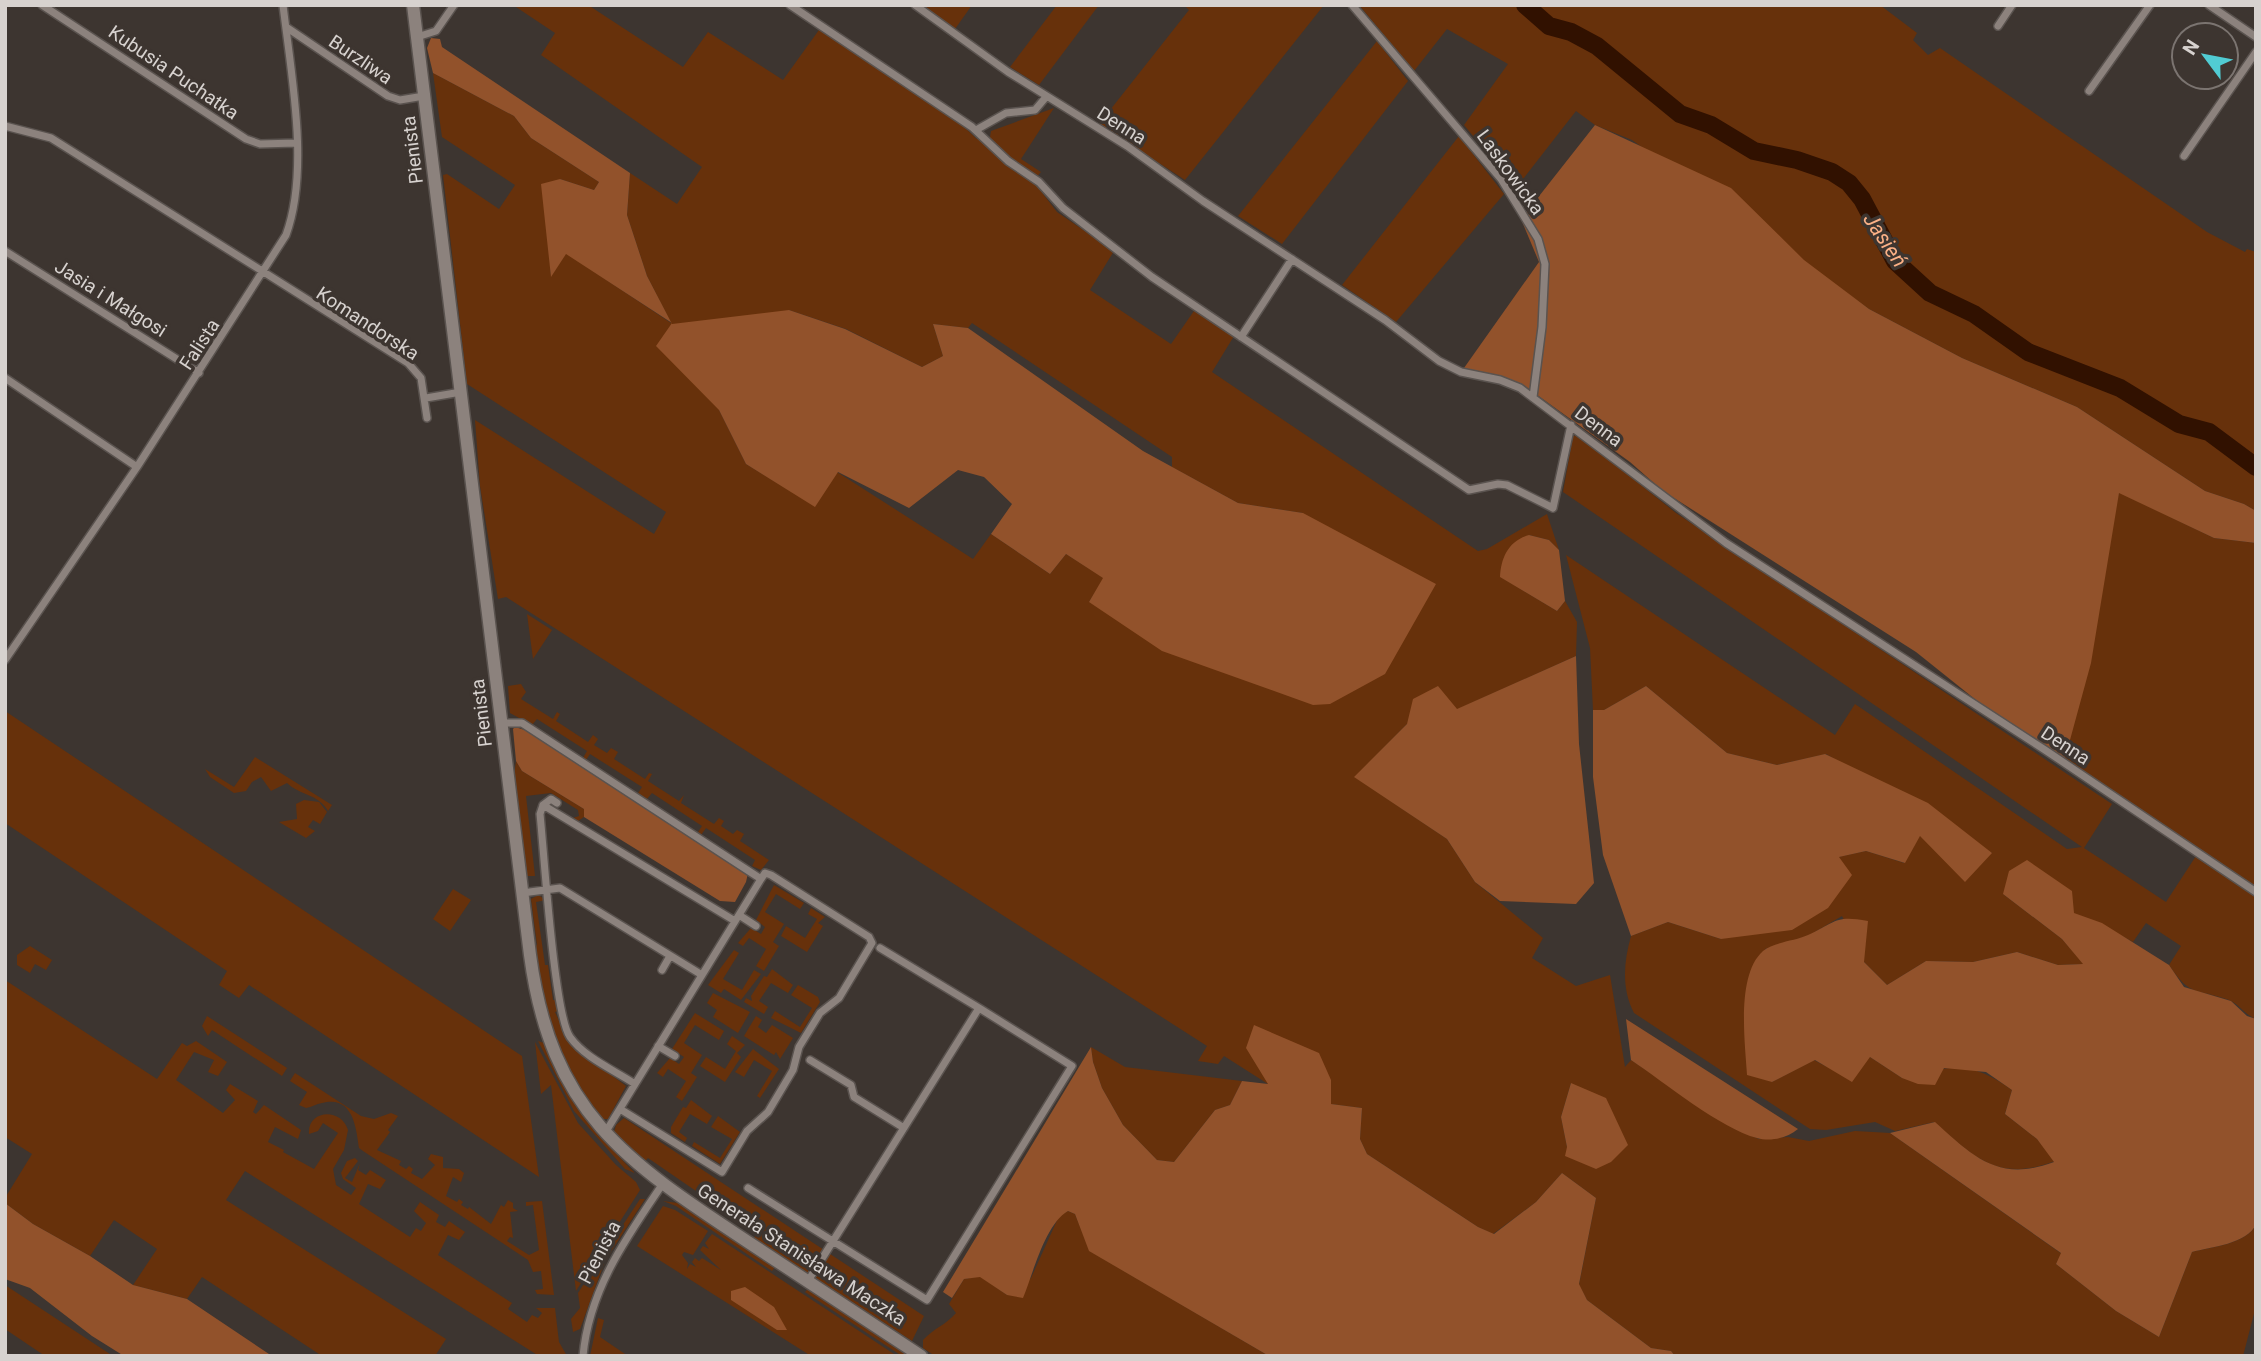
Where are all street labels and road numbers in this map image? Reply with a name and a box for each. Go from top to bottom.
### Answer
street label: Kubusia Puchatka [104,20,243,124]
street label: Burzliwa [324,30,397,89]
street label: Denna [1093,101,1151,149]
street label: Pienista [397,115,428,185]
street label: Laskowicka [1472,125,1549,219]
street label: Jasia i Małgosi [51,255,171,342]
street label: Komandorska [312,282,423,365]
street label: Falista [174,314,224,374]
street label: Denna [1570,401,1627,452]
street label: Pienista [466,678,497,748]
street label: Denna [2037,721,2095,770]
street label: Generała Stanisława Maczka [693,1178,910,1331]
street label: Pienista [573,1217,626,1288]

